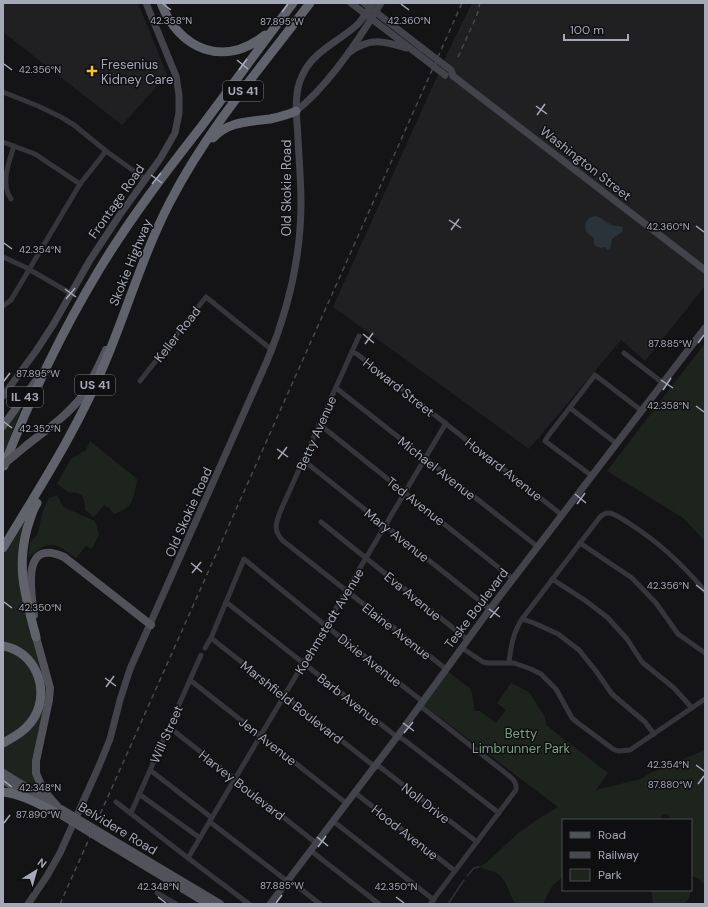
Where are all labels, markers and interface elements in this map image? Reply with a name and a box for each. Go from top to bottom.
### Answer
text: 42.358°N [150,14,192,27]
text: 42.360°N [387,14,431,27]
text: 87.895°W [260,15,304,28]
scale bar [564,16,628,42]
text: 100 m [570,22,604,38]
place label: Fresenius Kidney Care [101,56,173,88]
text: 42.356°N [19,63,61,76]
marker: Fresenius Kidney Care [86,65,98,77]
road number: US 41 [223,81,263,101]
street label: Washington Street [537,122,635,204]
street label: Old Skokie Road [278,140,295,236]
street label: Frontage Road [85,161,148,242]
street label: Skokie Highway [105,216,156,308]
text: 42.360°N [646,220,690,233]
text: 42.354°N [19,243,61,256]
street label: Keller Road [150,303,204,366]
text: 87.885°W [648,337,692,350]
street label: Howard Street [360,354,438,421]
text: 87.895°W [16,367,60,380]
road number: US 41 [75,375,115,395]
road number: IL 43 [7,387,43,407]
street label: Betty Avenue [292,393,341,473]
text: 42.358°N [647,399,689,412]
text: 42.352°N [19,422,61,435]
street label: Michael Avenue [394,433,479,504]
street label: Howard Avenue [462,434,546,505]
street label: Old Skokie Road [161,465,216,560]
street label: Ted Avenue [383,473,448,529]
street label: Mary Avenue [361,505,433,566]
street label: Koehmstedt Avenue [291,565,368,677]
street label: Teske Boulevard [441,565,512,652]
street label: Eva Avenue [381,568,445,625]
text: 42.356°N [647,579,689,592]
street label: Elaine Avenue [359,599,435,664]
text: 42.350°N [19,601,62,614]
street label: Dixie Avenue [334,630,405,691]
street label: Marshfield Boulevard [237,657,346,748]
street label: Barb Avenue [314,669,384,729]
street label: Will Street [146,703,187,766]
street label: Jen Avenue [235,713,300,769]
park label: Betty Limbrunner Park [472,725,571,757]
street label: Harvey Boulevard [195,747,288,824]
text: 42.354°N [647,758,689,771]
text: 87.880°W [648,778,693,791]
street label: Noll Drive [398,779,453,828]
text: 42.348°N [19,781,61,794]
street label: Belvidere Road [75,798,160,859]
street label: Hood Avenue [368,801,441,864]
text: 87.890°W [16,808,61,821]
legend [562,819,692,891]
text: Road [598,827,626,843]
text: Railway [598,847,639,863]
north arrow [16,851,56,891]
text: N [35,855,49,871]
text: Park [598,867,622,883]
text: 87.885°W [260,879,304,892]
text: 42.348°N [137,880,179,893]
text: 42.350°N [375,880,418,893]

